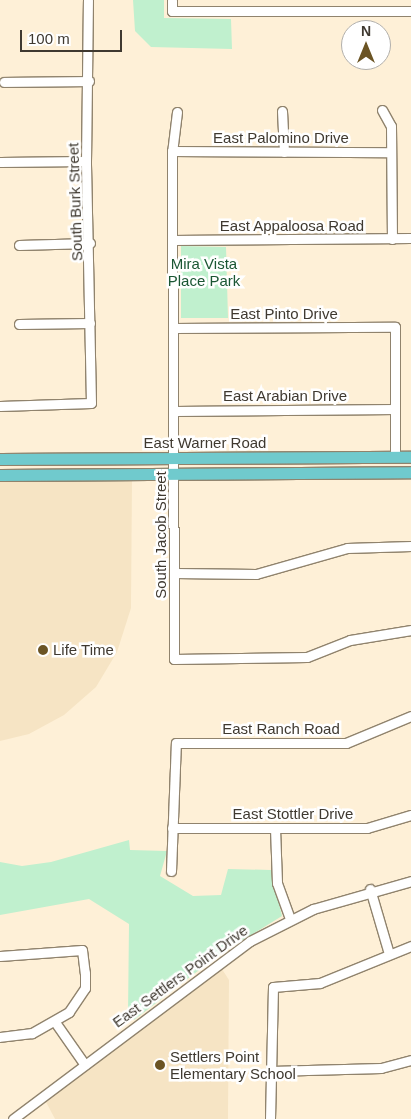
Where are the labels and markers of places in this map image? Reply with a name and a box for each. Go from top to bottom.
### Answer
place label: Life Time [53,641,114,659]
marker: Life Time [37,644,49,656]
place label: Settlers Point Elementary School [170,1047,296,1082]
marker: Settlers Point Elementary School [154,1059,166,1071]

